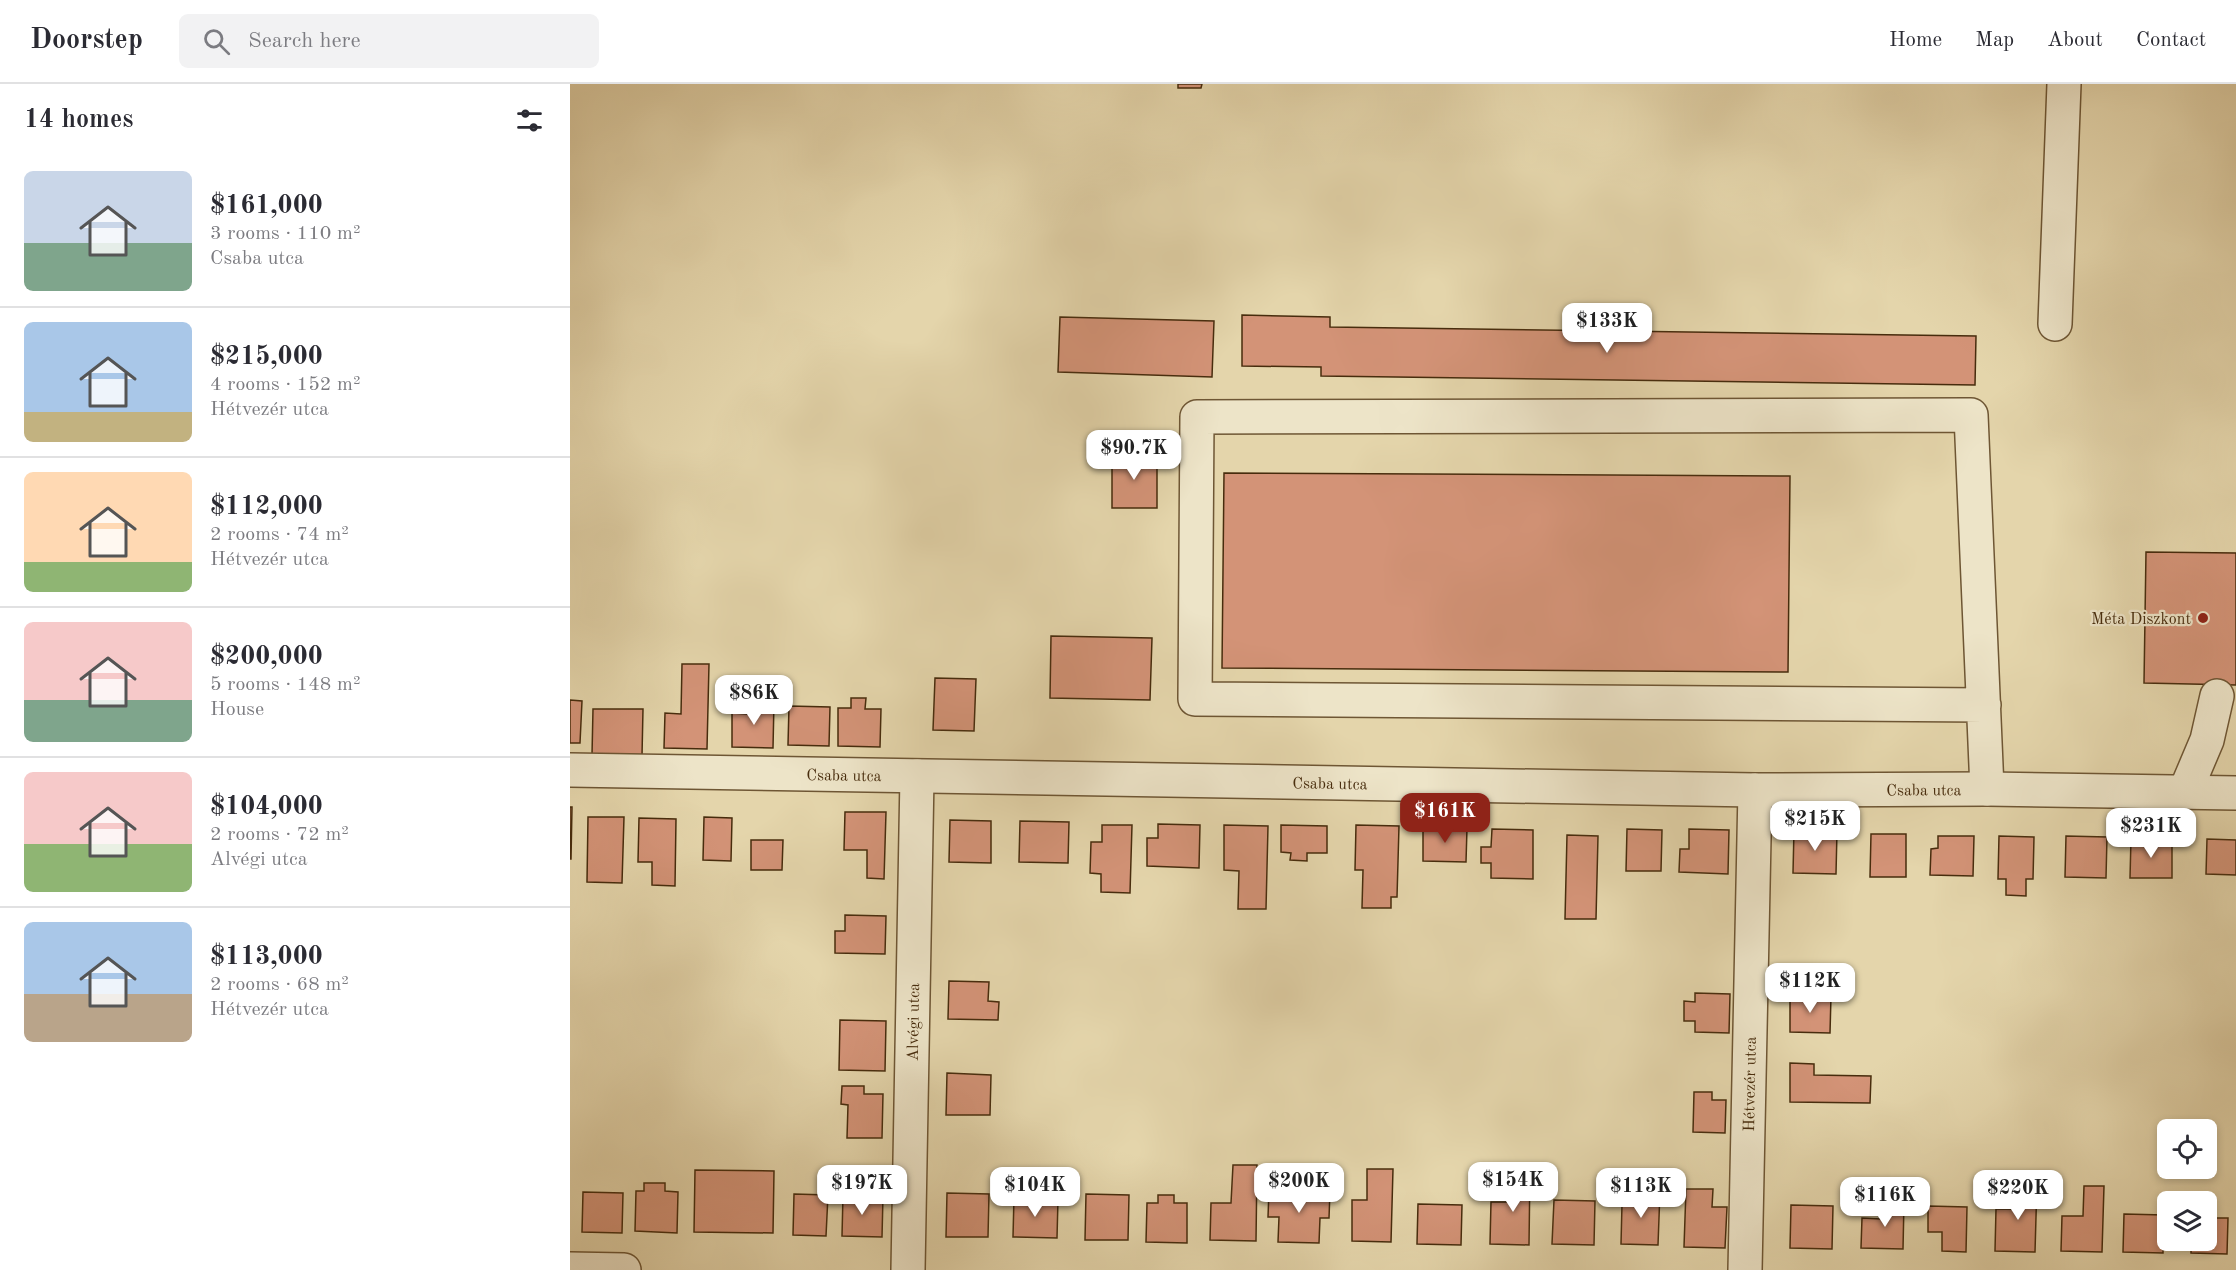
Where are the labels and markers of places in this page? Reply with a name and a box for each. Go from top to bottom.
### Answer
pin: $133K [1565,303,1649,354]
pin: $90.7K [1085,430,1183,481]
marker: Méta Diszkont [2196,611,2210,625]
place label: Méta Diszkont [2091,612,2191,628]
pin: $86K [718,675,790,726]
pin: $161K [1403,793,1487,844]
pin: $215K [1773,801,1857,852]
pin: $231K [2109,808,2193,859]
pin: $112K [1768,963,1852,1014]
pin: $154K [1471,1162,1555,1213]
pin: $200K [1257,1163,1341,1214]
pin: $197K [820,1165,904,1216]
pin: $104K [993,1167,1077,1218]
pin: $113K [1599,1168,1683,1219]
pin: $220K [1976,1170,2060,1221]
pin: $116K [1843,1177,1927,1228]

